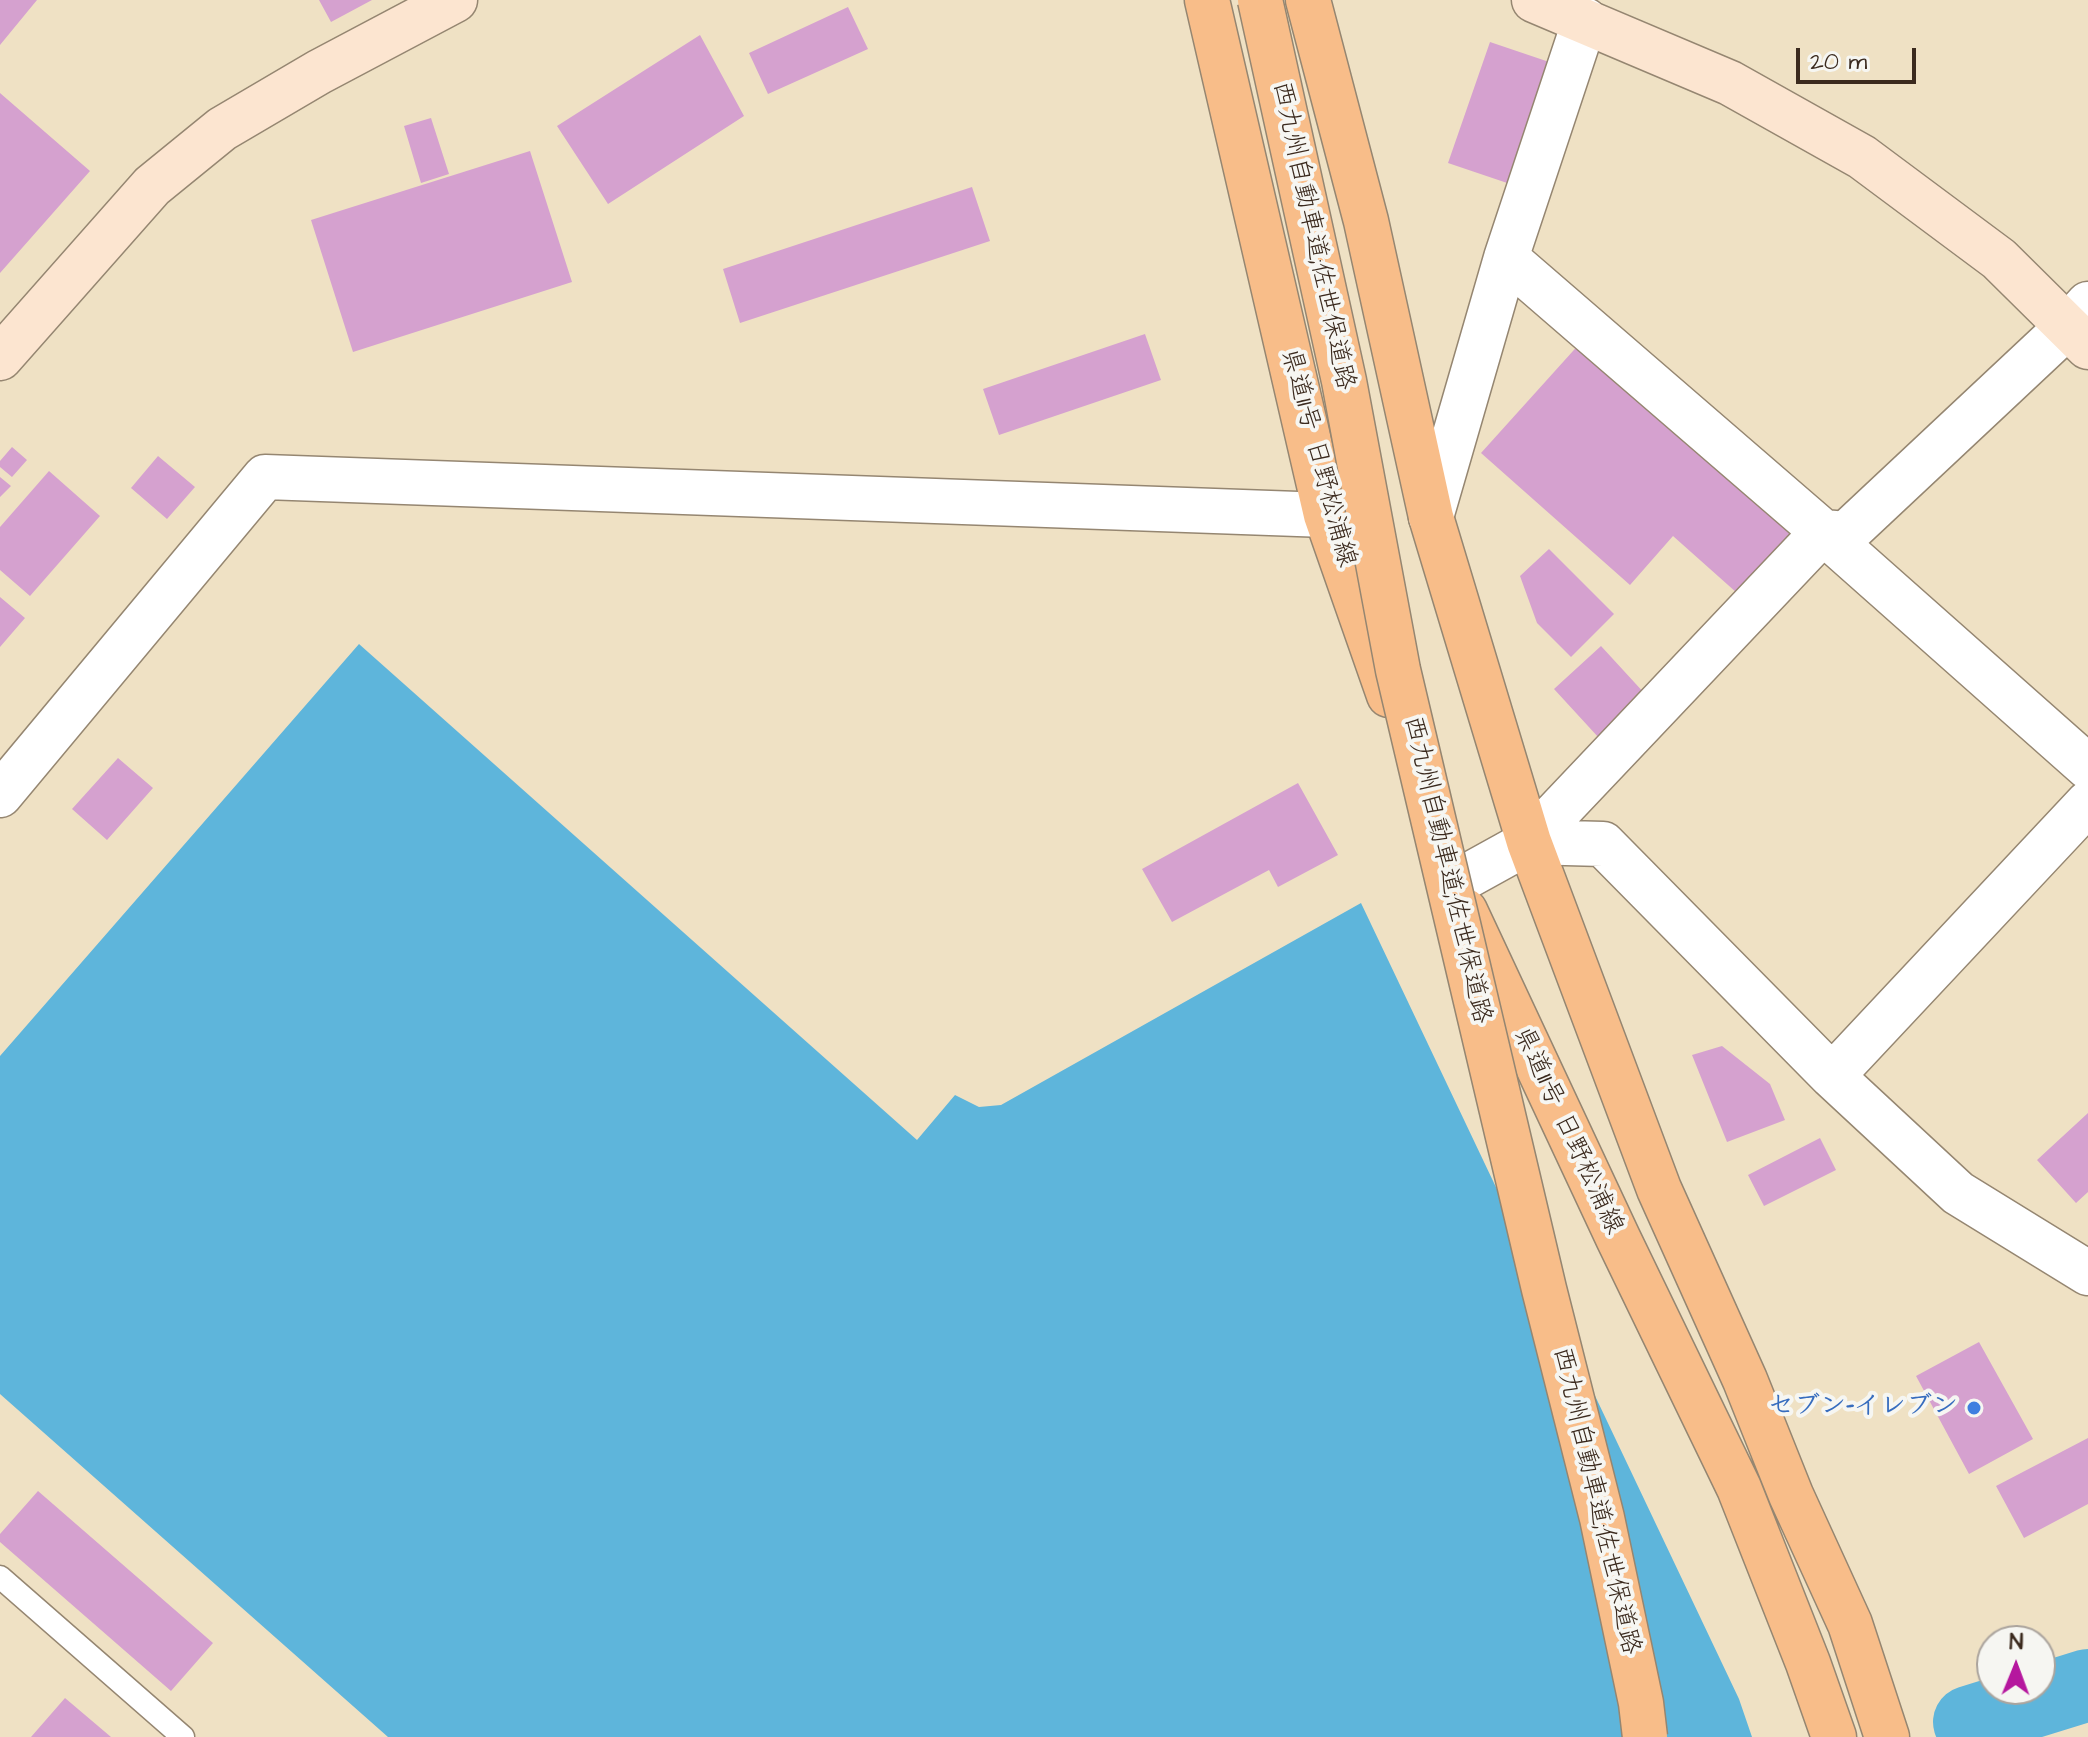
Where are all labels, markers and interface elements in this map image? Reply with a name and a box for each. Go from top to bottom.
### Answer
scale bar [1800,32,1920,82]
text: 20 m [1810,45,1867,79]
street label: 西九州自動車道;佐世保道路 [1264,79,1360,393]
street label: 県道11号 日野松浦線 [1273,345,1361,571]
street label: 西九州自動車道;佐世保道路 [1395,713,1497,1027]
street label: 県道11号 日野松浦線 [1505,1022,1629,1240]
street label: 西九州自動車道;佐世保道路 [1544,1344,1646,1658]
place label: セブン-イレブン [1768,1392,1958,1424]
marker: セブン-イレブン [1965,1399,1983,1417]
north arrow [1976,1625,2056,1705]
text: N [2009,1627,2024,1658]

